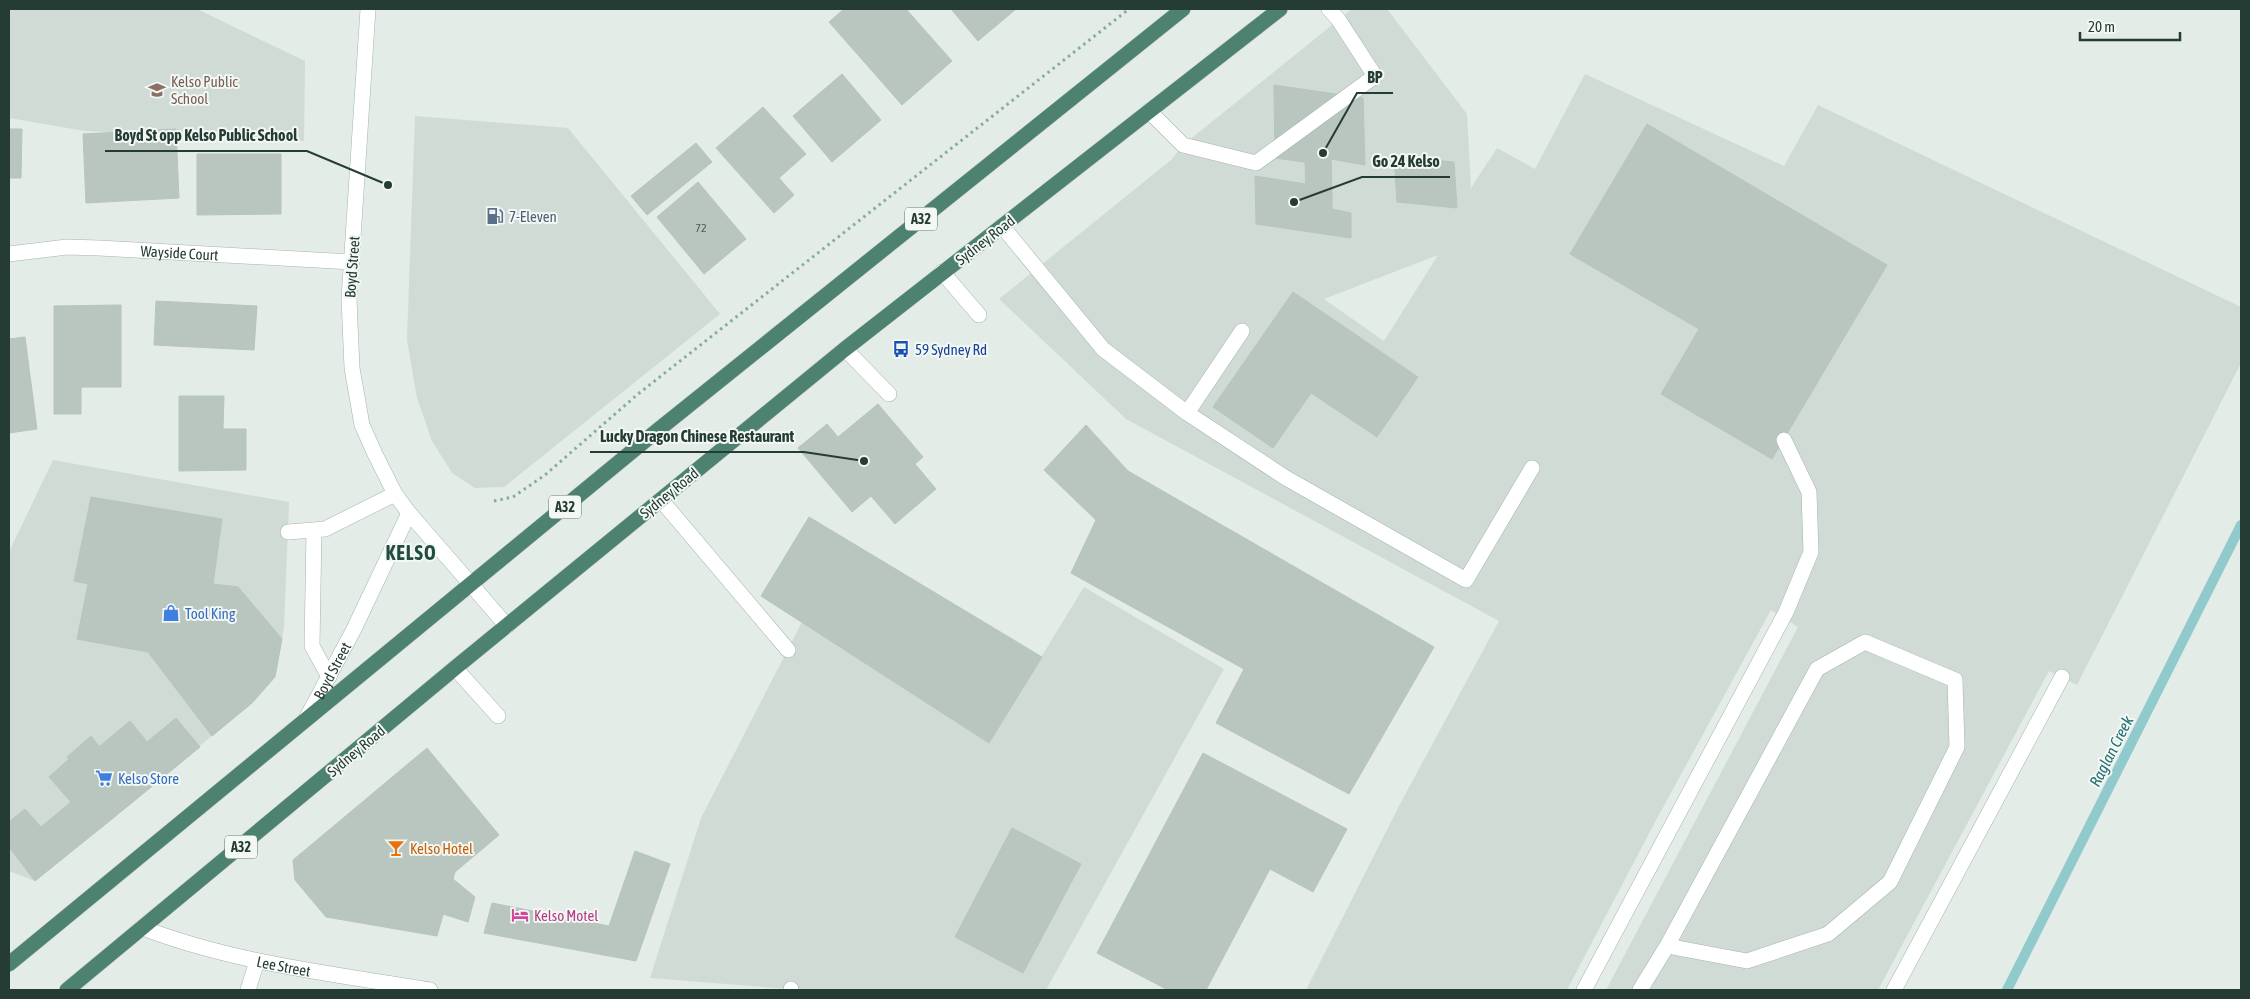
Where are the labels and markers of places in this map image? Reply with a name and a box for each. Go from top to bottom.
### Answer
callout: BP [1357,62,1393,93]
place label: Kelso Public School [171,73,238,107]
school or university icon: Kelso Public School [147,80,167,100]
callout: Boyd St opp Kelso Public School [105,120,307,151]
callout: Go 24 Kelso [1362,146,1450,177]
fuel station icon: 7-Eleven [485,206,505,226]
place label: 7-Eleven [509,208,557,225]
bus stop icon: 59 Sydney Rd [891,339,911,359]
place label: 59 Sydney Rd [915,341,987,358]
callout: Lucky Dragon Chinese Restaurant [590,421,804,452]
shop icon: Tool King [161,603,181,623]
place label: Tool King [185,605,236,622]
supermarket icon: Kelso Store [94,768,114,788]
place label: Kelso Store [118,770,179,787]
bar icon: Kelso Hotel [386,838,406,858]
place label: Kelso Hotel [410,840,473,857]
hotel icon: Kelso Motel [510,905,530,925]
place label: Kelso Motel [534,907,598,924]

